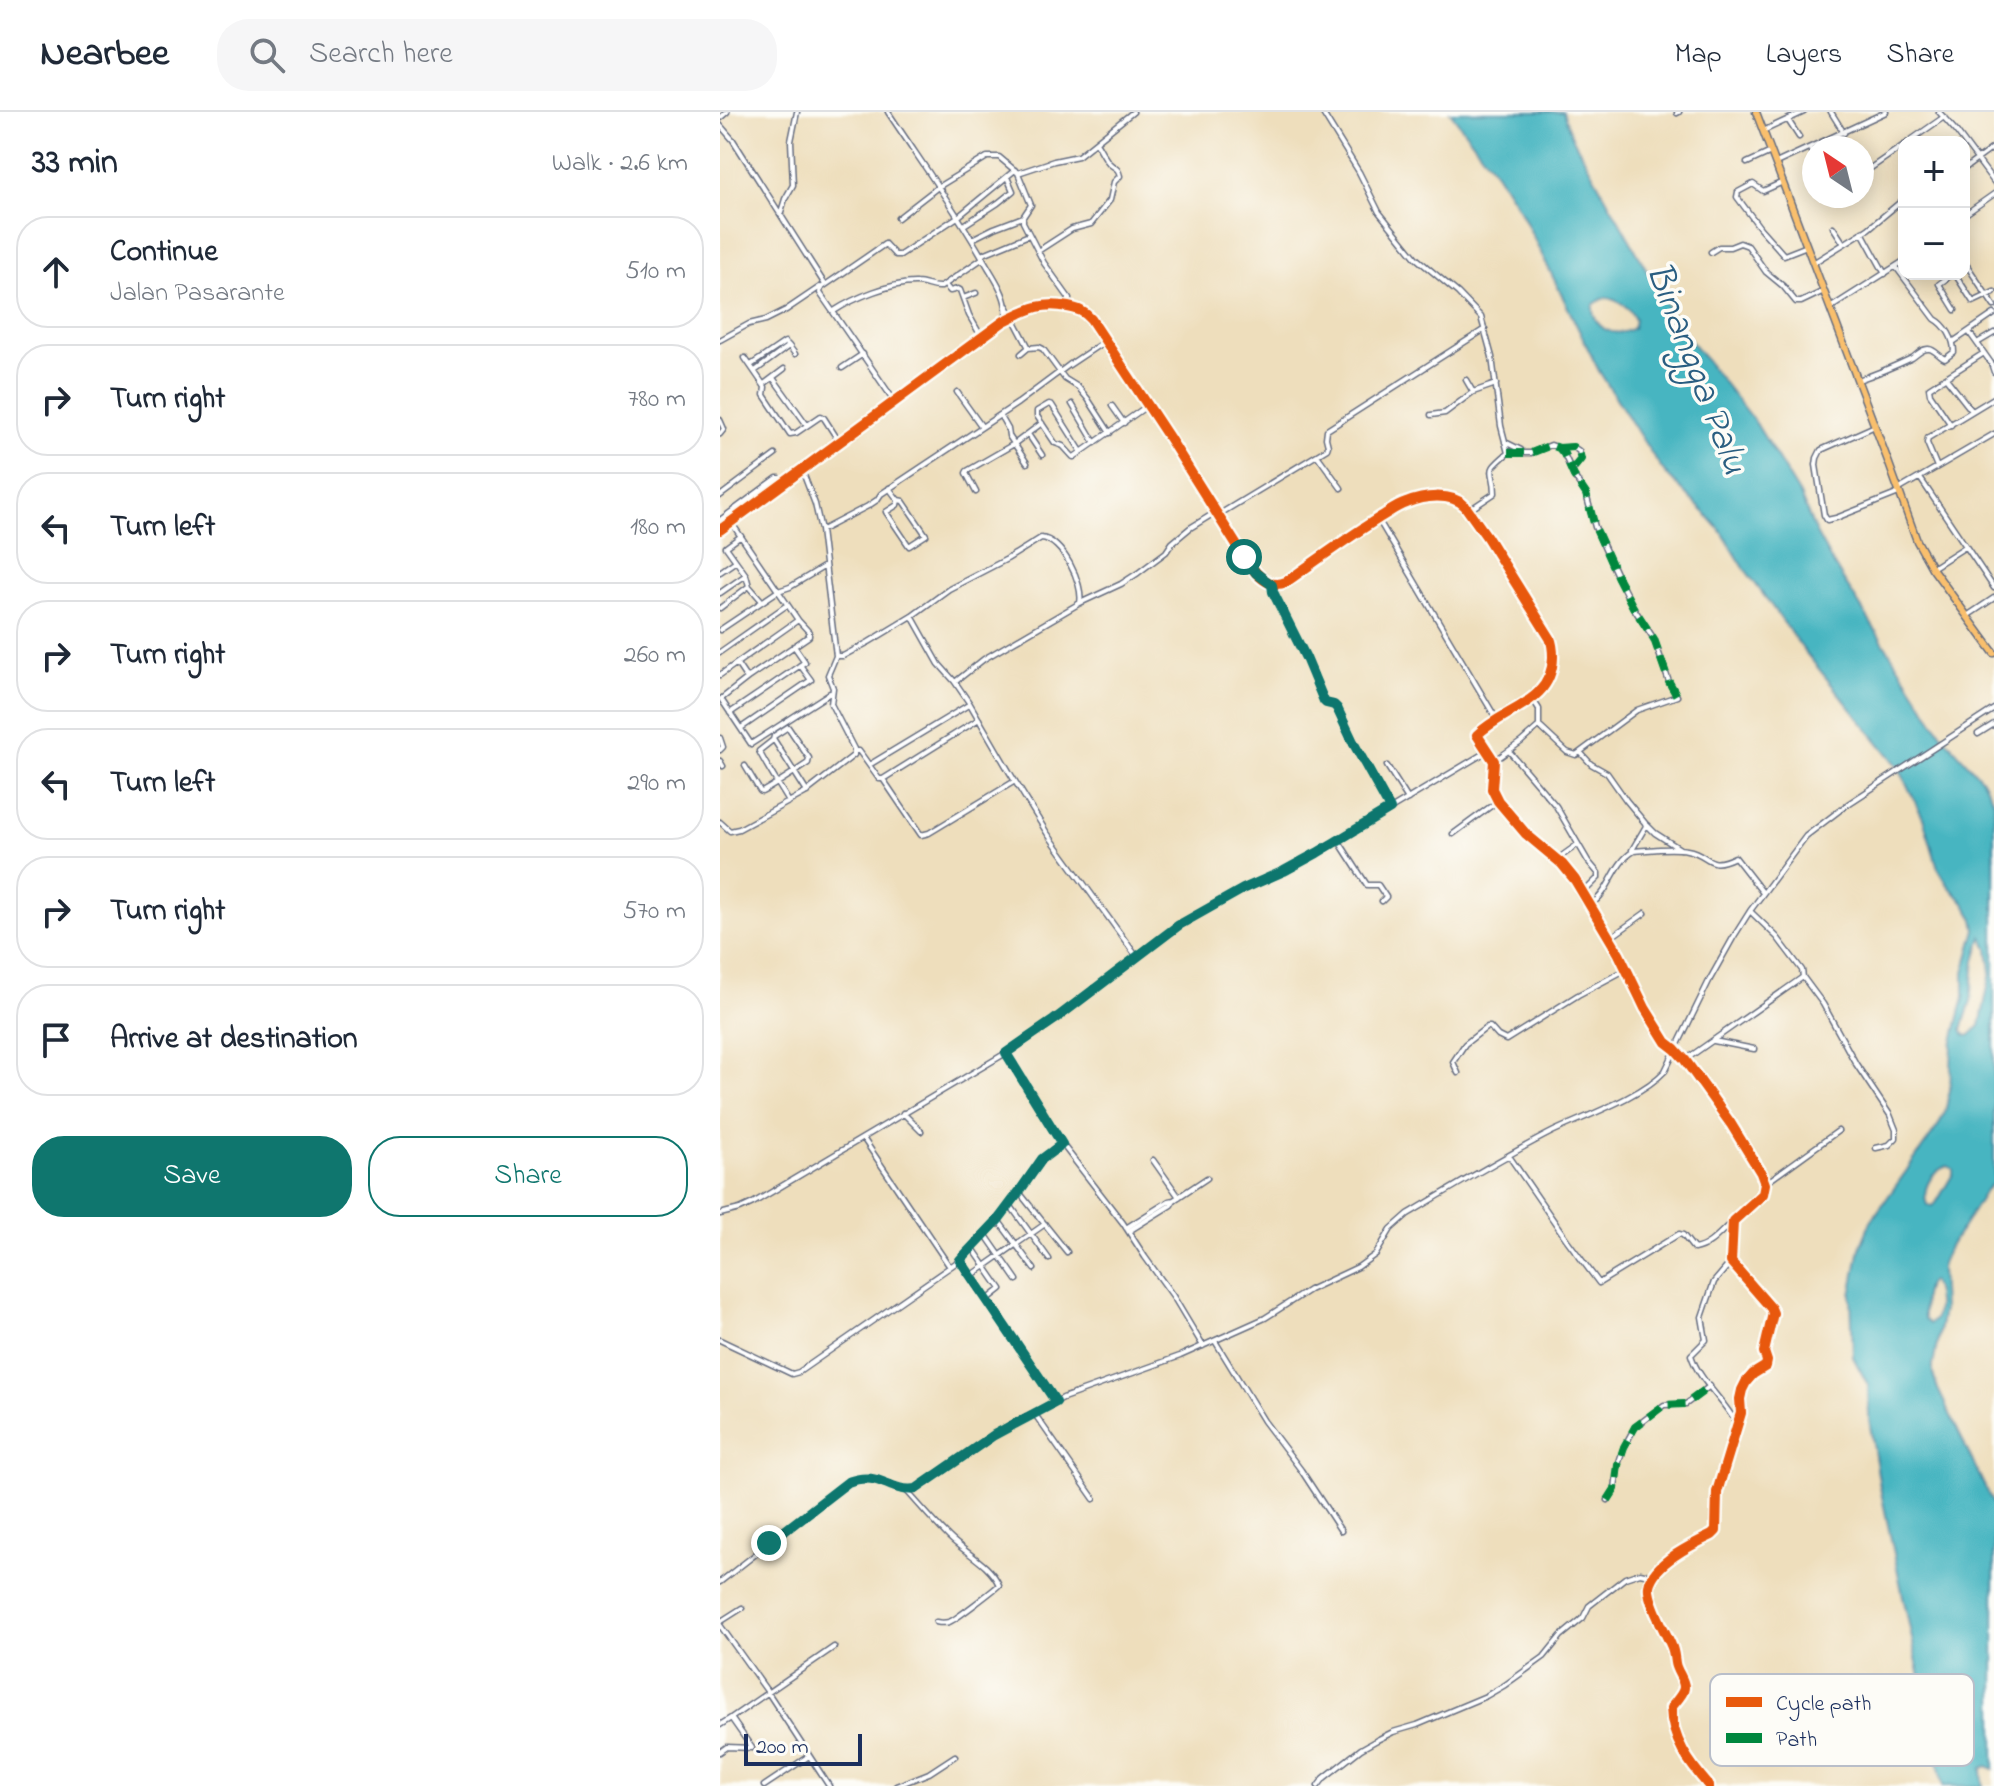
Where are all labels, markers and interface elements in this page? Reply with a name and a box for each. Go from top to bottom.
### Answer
search box [217,19,777,91]
text: Nearbee [40,27,169,83]
icon: search [245,33,289,77]
text: Search here [309,33,453,77]
text: Map [1674,35,1722,76]
text: Layers [1766,35,1842,76]
text: Share [1886,35,1954,76]
north arrow [1802,136,1874,208]
map controls [1898,136,1970,280]
button: + [1898,136,1970,208]
text: 33 min [32,139,118,189]
text: Walk · 2.6 km [552,145,688,183]
button: − [1898,208,1970,280]
text: Continue [110,231,218,275]
icon: ahead [34,250,78,294]
text: 510 m [625,253,686,291]
water label: Binangga Palu [1629,255,1761,483]
text: Jalan Pasarante [110,275,285,313]
icon: right [34,378,78,422]
text: Turn right [110,378,225,422]
text: 780 m [628,381,686,419]
icon: left [34,506,78,550]
text: Turn left [110,506,215,550]
text: 180 m [630,509,686,547]
route start [1226,539,1262,575]
icon: right [34,634,78,678]
text: Turn right [110,634,225,678]
text: 260 m [624,637,686,675]
icon: left [34,762,78,806]
text: Turn left [110,762,215,806]
text: 290 m [627,765,686,803]
icon: right [34,890,78,934]
text: Turn right [110,890,225,934]
text: 570 m [623,893,686,931]
icon: arrive [34,1018,78,1062]
text: Arrive at destination [110,1018,358,1062]
button: Save [32,1136,352,1217]
button: Share [368,1136,688,1217]
route end [751,1525,787,1561]
legend [1710,1674,1974,1766]
text: Cycle path [1776,1689,1871,1722]
text: Path [1776,1725,1817,1757]
scale bar [744,1730,862,1766]
text: 200 m [756,1732,809,1764]

